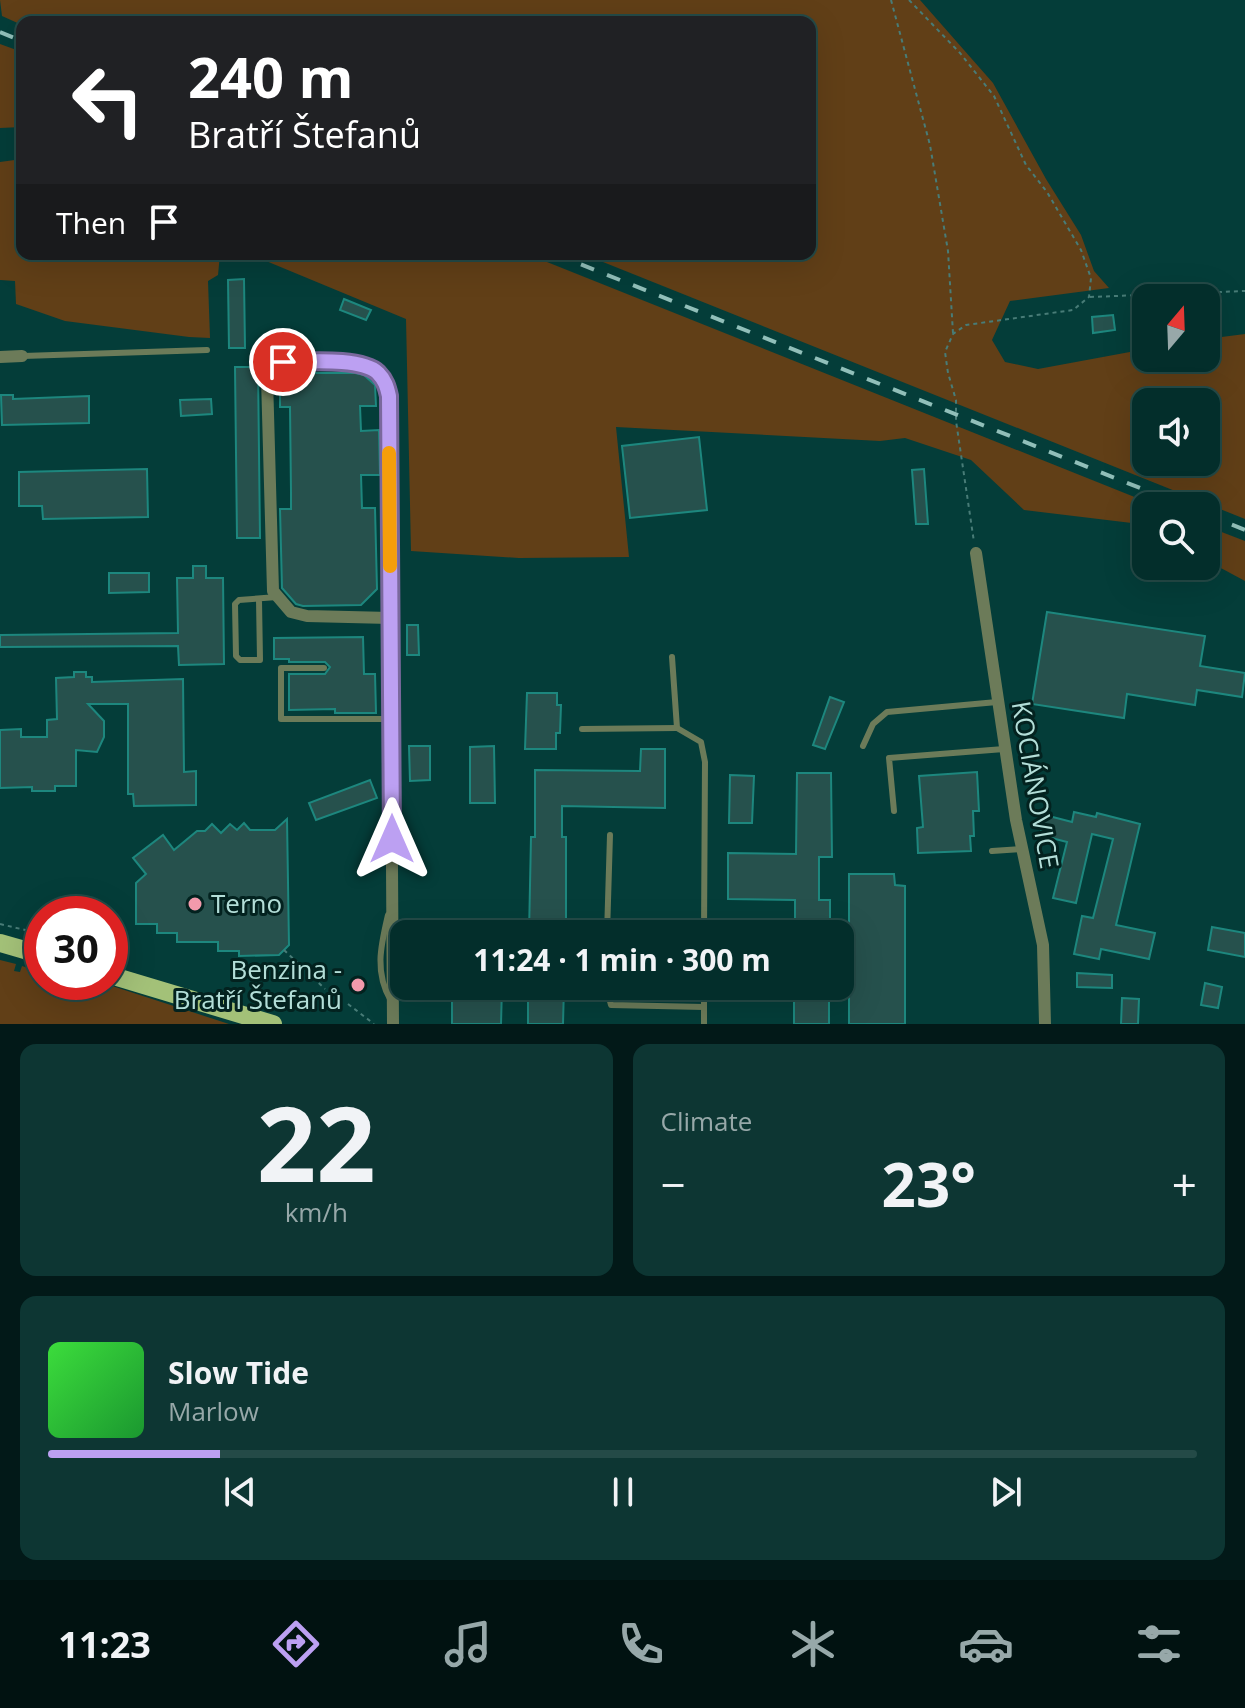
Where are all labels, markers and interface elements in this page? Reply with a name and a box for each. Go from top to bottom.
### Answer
text: 240 m [188,38,354,114]
icon: left [56,48,160,152]
text: Bratří Štefanů [188,110,421,159]
icon: arrive [142,200,186,244]
text: Then [56,202,126,243]
north arrow [1132,284,1220,372]
map controls [1132,284,1220,580]
pin [249,328,317,396]
icon: arrive [261,340,305,384]
button: sound [1132,388,1220,476]
button: search [1132,492,1220,580]
street label: KOCIÁNOVICE [1004,698,1068,871]
position arrow [350,797,434,881]
place label: Terno [211,885,282,921]
marker: Terno [186,895,204,913]
speed limit sign: 30 [24,896,128,1000]
text: 11:24 · 1 min · 300 m [473,939,771,980]
place label: Benzina - Bratří Štefanů [174,951,342,1017]
marker: Benzina - Bratří Štefanů [349,976,367,994]
text: 22 [257,1071,376,1212]
text: Climate [661,1103,752,1139]
text: 23° [882,1143,976,1225]
text: − [661,1154,686,1214]
text: + [1172,1154,1197,1214]
text: km/h [285,1194,348,1230]
text: Slow Tide [168,1352,309,1393]
text: Marlow [168,1393,259,1429]
icon: previous [218,1470,262,1514]
icon: pause [601,1470,645,1514]
icon: next [984,1470,1028,1514]
icon: directions [268,1616,324,1672]
icon: music [440,1616,496,1672]
icon: phone [613,1616,669,1672]
icon: climate [785,1616,841,1672]
icon: car [958,1616,1014,1672]
icon: filters [1131,1616,1187,1672]
text: 11:23 [58,1620,151,1669]

